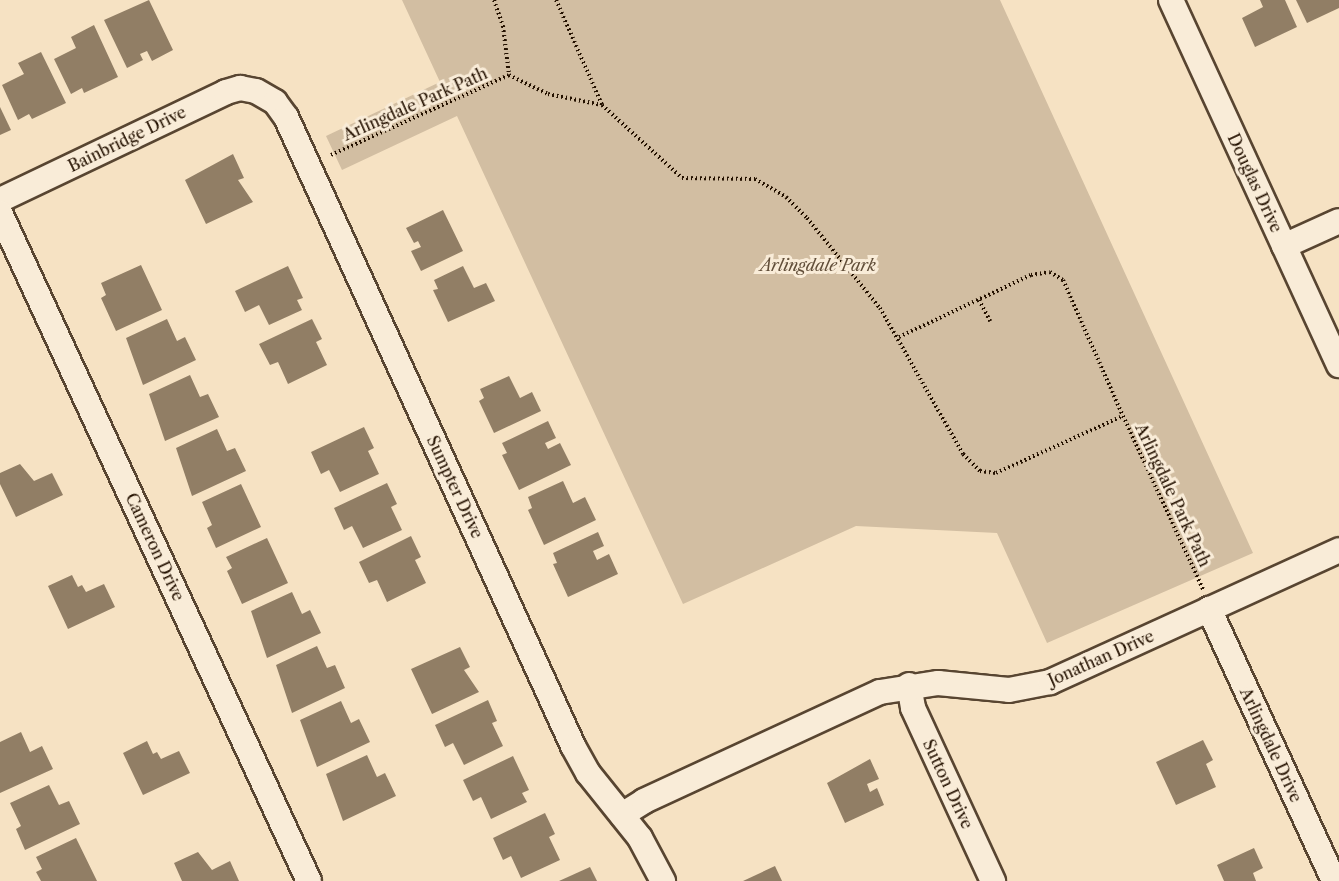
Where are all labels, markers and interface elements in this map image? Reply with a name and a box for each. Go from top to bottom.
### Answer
street label: Arlingdale Park Path [340,63,490,145]
street label: Bainbridge Drive [65,102,189,176]
street label: Douglas Drive [1224,130,1286,236]
park label: Arlingdale Park [760,255,876,275]
street label: Arlingdale Park Path [1131,420,1215,570]
street label: Sumpter Drive [423,432,487,542]
street label: Cameron Drive [122,490,188,604]
street label: Jonathan Drive [1045,626,1157,690]
street label: Arlingdale Drive [1236,685,1306,805]
street label: Sutton Drive [919,736,977,832]

